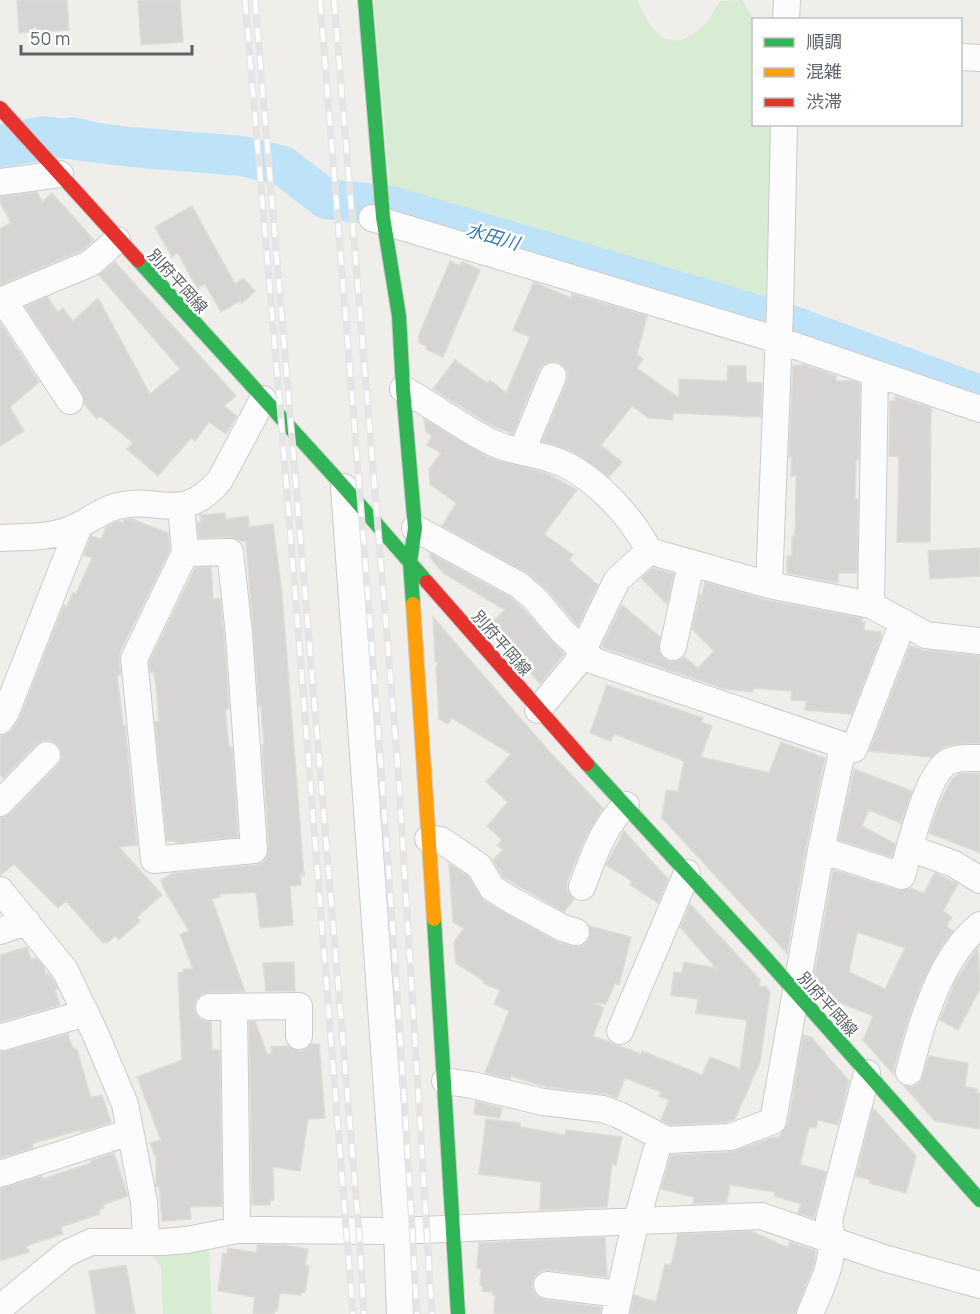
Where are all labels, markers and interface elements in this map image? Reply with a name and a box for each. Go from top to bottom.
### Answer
scale bar [21,18,192,56]
legend [752,18,962,126]
text: 50 m [30,26,70,50]
text: 順調 [806,29,842,53]
text: 混雑 [806,59,842,83]
text: 渋滞 [806,89,842,113]
water label: 水田川 [464,217,524,256]
street label: 別府平岡線 [143,244,213,318]
street label: 別府平岡線 [467,606,537,680]
street label: 別府平岡線 [793,967,863,1041]

